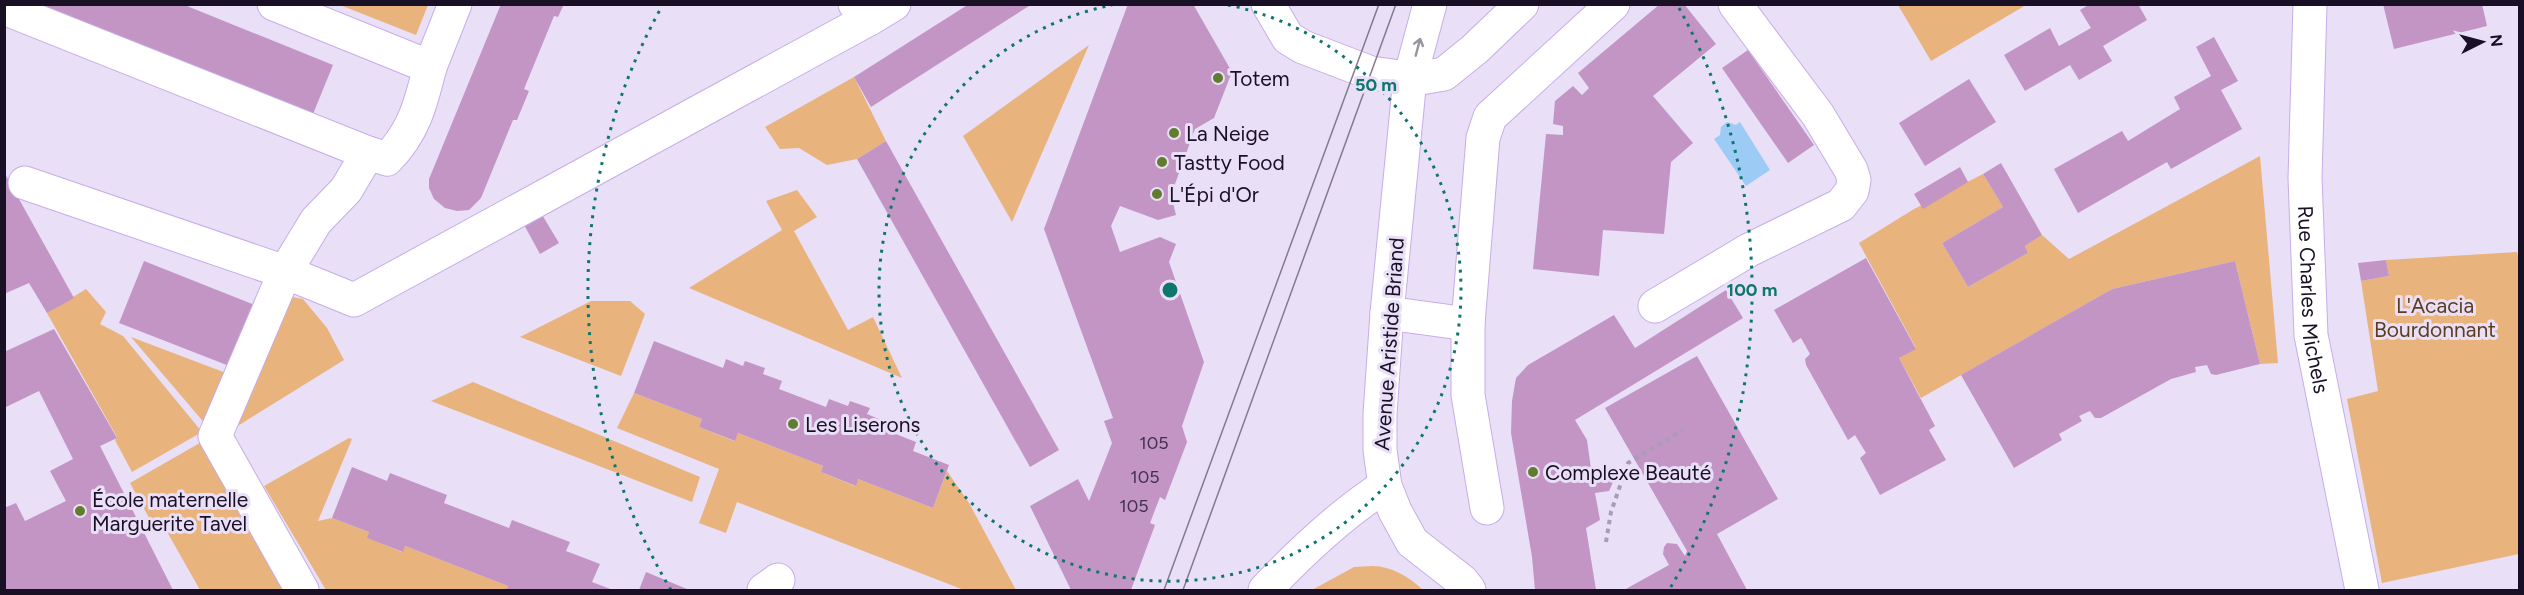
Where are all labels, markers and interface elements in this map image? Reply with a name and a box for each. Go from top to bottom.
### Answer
north arrow [2452,12,2512,72]
text: N [2486,33,2507,48]
one-way arrow [1413,38,1424,57]
place label: Totem [1230,66,1290,91]
marker: Totem [1211,71,1225,85]
text: 50 m [1355,74,1397,96]
place label: La Neige [1186,121,1269,146]
marker: La Neige [1167,126,1181,140]
place label: Tastty Food [1174,150,1285,175]
marker: Tastty Food [1155,155,1169,169]
place label: L'Épi d'Or [1169,182,1259,207]
marker: L'Épi d'Or [1150,187,1164,201]
street label: Rue Charles Michels [2294,205,2335,396]
street label: Avenue Aristide Briand [1369,237,1409,451]
text: 100 m [1727,279,1777,301]
centre of rings [1160,280,1180,300]
park label: L'Acacia Bourdonnant [2374,293,2496,342]
place label: Les Liserons [805,412,920,437]
marker: Les Liserons [786,417,800,431]
house number: 105 [1139,432,1169,454]
place label: Complexe Beauté [1545,460,1711,485]
marker: Complexe Beauté [1526,465,1540,479]
house number: 105 [1130,466,1160,488]
place label: École maternelle Marguerite Tavel [92,487,248,536]
house number: 105 [1119,495,1149,517]
marker: École maternelle Marguerite Tavel [73,504,87,518]

